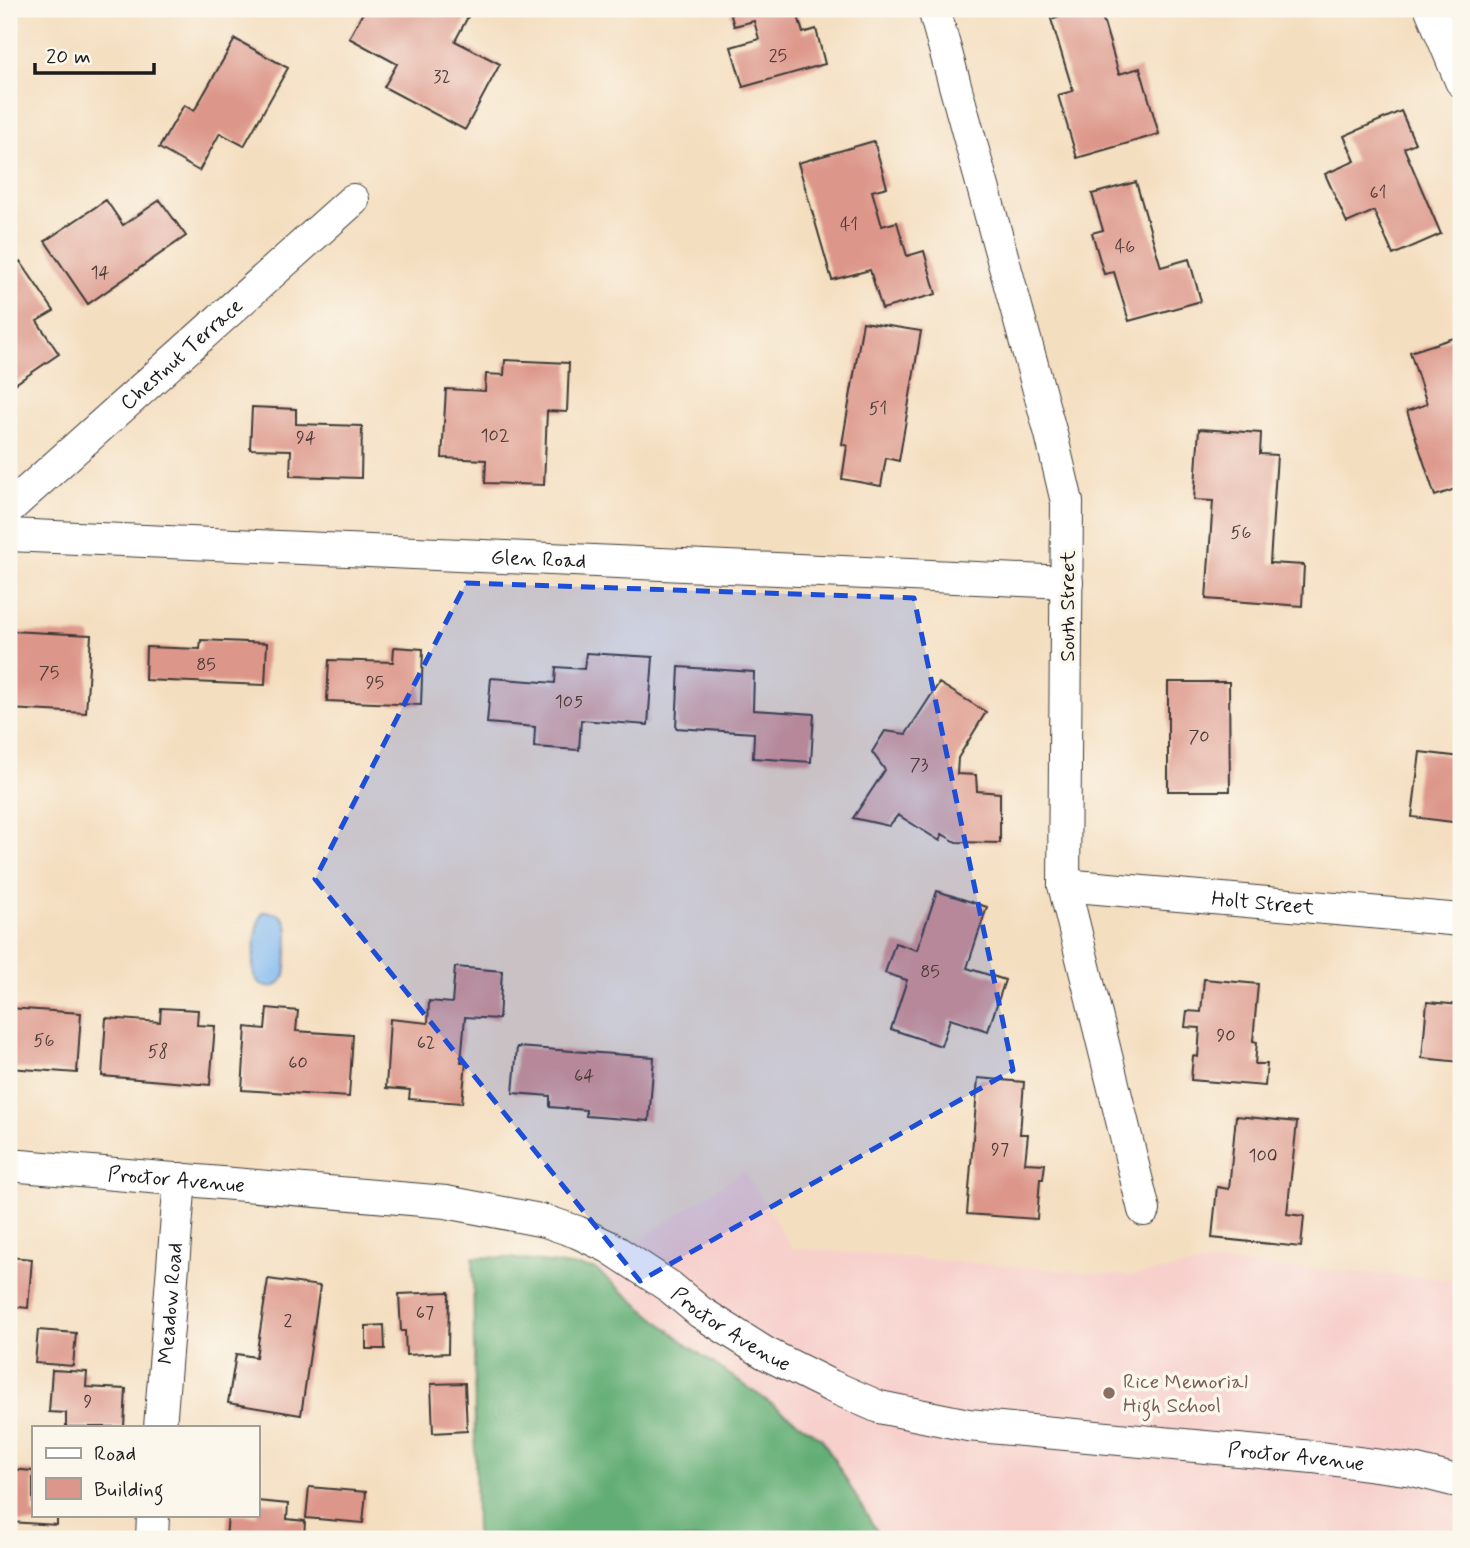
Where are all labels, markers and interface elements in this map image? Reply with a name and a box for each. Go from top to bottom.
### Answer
scale bar [35,32,154,76]
text: 20 m [46,43,91,71]
house number: 25 [769,44,787,68]
house number: 32 [433,65,451,89]
house number: 61 [1370,181,1386,205]
house number: 41 [840,213,858,237]
house number: 46 [1115,235,1135,259]
house number: 14 [91,261,110,285]
street label: Chestnut Terrace [114,292,249,417]
house number: 51 [869,397,887,421]
house number: 102 [480,424,510,448]
house number: 94 [296,426,316,450]
house number: 56 [1231,521,1251,545]
street label: Glen Road [490,543,587,576]
street label: South Street [1054,550,1082,662]
house number: 85 [196,653,216,677]
house number: 75 [39,661,59,685]
house number: 95 [366,671,384,695]
house number: 105 [555,690,583,714]
house number: 70 [1188,725,1210,749]
house number: 73 [910,753,929,777]
street label: Holt Street [1210,885,1317,922]
house number: 85 [920,960,940,984]
house number: 90 [1216,1024,1236,1048]
house number: 56 [34,1029,54,1053]
house number: 62 [417,1031,435,1055]
house number: 58 [148,1040,168,1064]
house number: 60 [288,1051,308,1075]
house number: 64 [574,1064,594,1088]
house number: 97 [991,1138,1009,1162]
house number: 100 [1248,1144,1278,1168]
street label: Proctor Avenue [107,1160,246,1200]
street label: Meadow Road [152,1242,190,1365]
street label: Proctor Avenue [665,1281,795,1379]
house number: 67 [416,1301,434,1325]
house number: 2 [284,1309,293,1333]
place label: Rice Memorial High School [1123,1368,1248,1422]
marker: Rice Memorial High School [1101,1385,1117,1401]
house number: 9 [84,1390,93,1414]
legend [32,1426,259,1516]
street label: Proctor Avenue [1226,1436,1366,1479]
text: Road [94,1440,136,1468]
text: Building [94,1476,164,1506]

